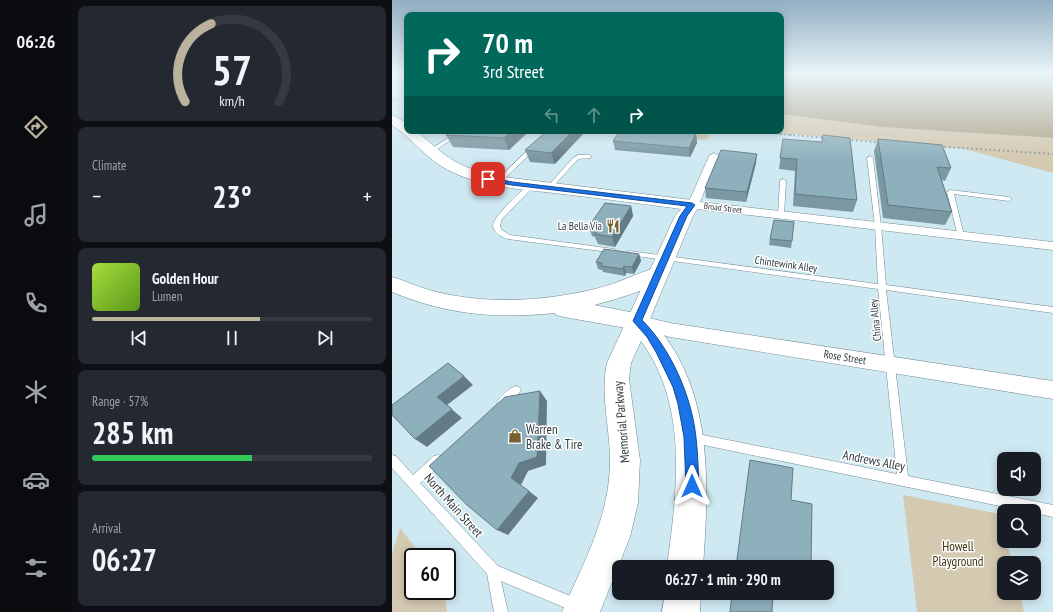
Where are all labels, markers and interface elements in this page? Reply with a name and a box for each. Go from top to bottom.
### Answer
text: 70 m [482,24,533,61]
icon: right [416,28,468,80]
text: 06:26 [17,30,55,53]
text: 57 [212,42,252,95]
text: 3rd Street [482,60,544,83]
text: km/h [219,90,245,109]
icon: left [541,104,563,126]
icon: ahead [583,104,605,126]
icon: right [625,104,647,126]
icon: directions [22,113,50,141]
text: Climate [92,157,126,174]
pin [471,162,505,196]
icon: arrive [477,168,499,190]
text: 23° [212,177,252,216]
text: − [92,182,101,210]
text: + [363,182,372,210]
street label: Broad Street [703,200,743,215]
icon: music [22,201,50,229]
restaurant icon: La Bella Via [605,218,621,234]
place label: La Bella Via [558,219,602,233]
street label: Chintewink Alley [754,253,819,275]
text: Golden Hour [152,269,219,288]
text: Lumen [152,288,182,305]
icon: phone [22,289,50,317]
street label: China Alley [866,297,884,342]
icon: previous [128,327,150,349]
icon: pause [221,327,243,349]
icon: next [314,327,336,349]
street label: Rose Street [823,347,867,367]
icon: climate [22,378,50,406]
street label: Memorial Parkway [609,380,634,464]
text: Range · 57% [92,393,148,410]
text: 285 km [92,413,173,452]
place label: Warren Brake & Tire [526,421,582,453]
shop icon: Warren Brake & Tire [507,428,523,444]
street label: Andrews Alley [841,446,907,475]
map controls [997,452,1041,600]
button: sound [997,452,1041,496]
position arrow [671,465,713,507]
icon: car [22,466,50,494]
street label: North Main Street [420,470,487,541]
button: search [997,504,1041,548]
text: Arrival [92,520,121,537]
park label: Howell Playground [933,538,983,570]
text: 06:27 [92,540,157,579]
speed limit sign: 60 [404,548,456,600]
icon: filters [22,554,50,582]
button: layers [997,556,1041,600]
text: 06:27 · 1 min · 290 m [665,570,781,589]

